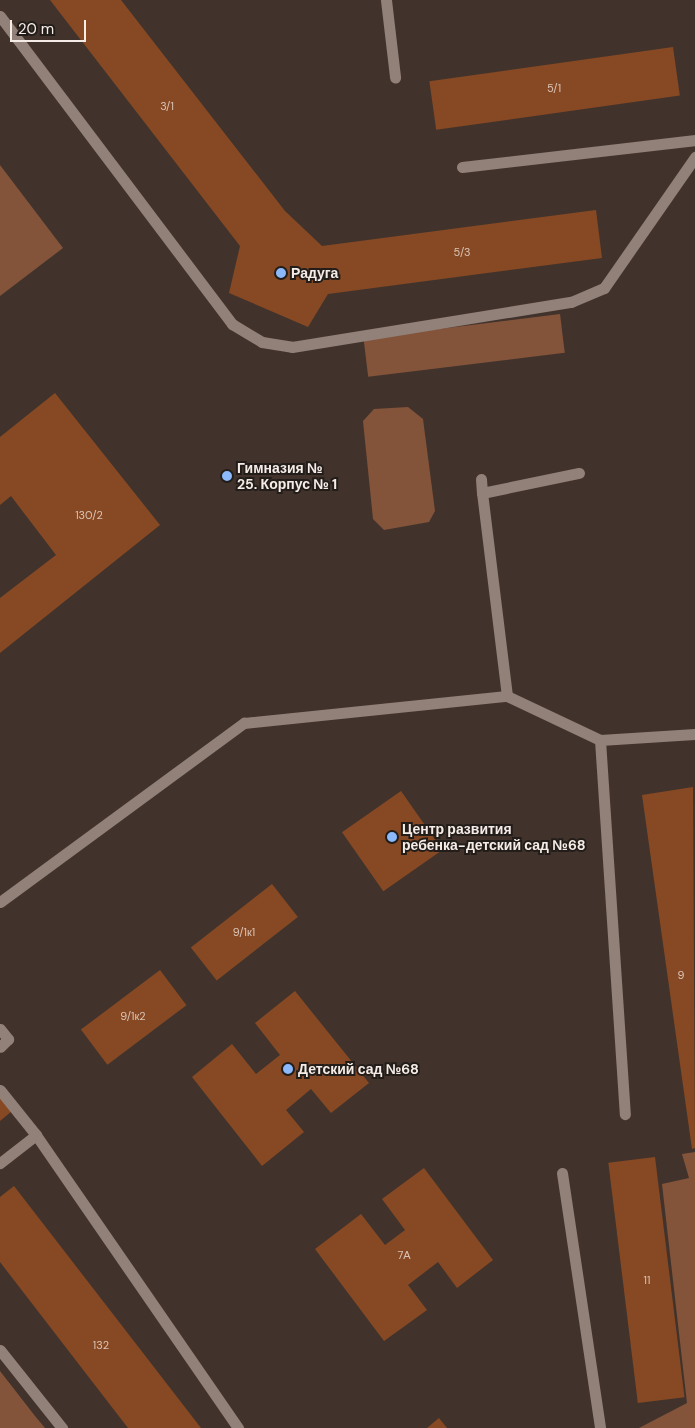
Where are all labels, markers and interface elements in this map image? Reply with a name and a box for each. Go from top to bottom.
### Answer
scale bar [12,10,89,42]
text: 20 m [18,19,54,39]
house number: 5/1 [547,81,561,95]
house number: 3/1 [160,99,174,113]
house number: 5/3 [454,245,470,259]
place label: Радуга [291,265,338,281]
marker: Радуга [275,267,287,279]
place label: Гимназия № 25. Корпус № 1 [237,460,337,492]
marker: Гимназия № 25. Корпус № 1 [221,470,233,482]
house number: 130/2 [75,508,103,522]
place label: Центр развития ребенка-детский сад №68 [402,821,586,854]
marker: Центр развития ребенка-детский сад №68 [386,831,398,843]
house number: 9/1к1 [233,925,255,939]
house number: 9 [678,968,684,982]
house number: 9/1к2 [120,1009,146,1023]
place label: Детский сад №68 [298,1061,419,1077]
marker: Детский сад №68 [282,1063,294,1075]
house number: 7А [397,1248,411,1262]
house number: 11 [644,1273,650,1287]
house number: 132 [93,1338,109,1352]

